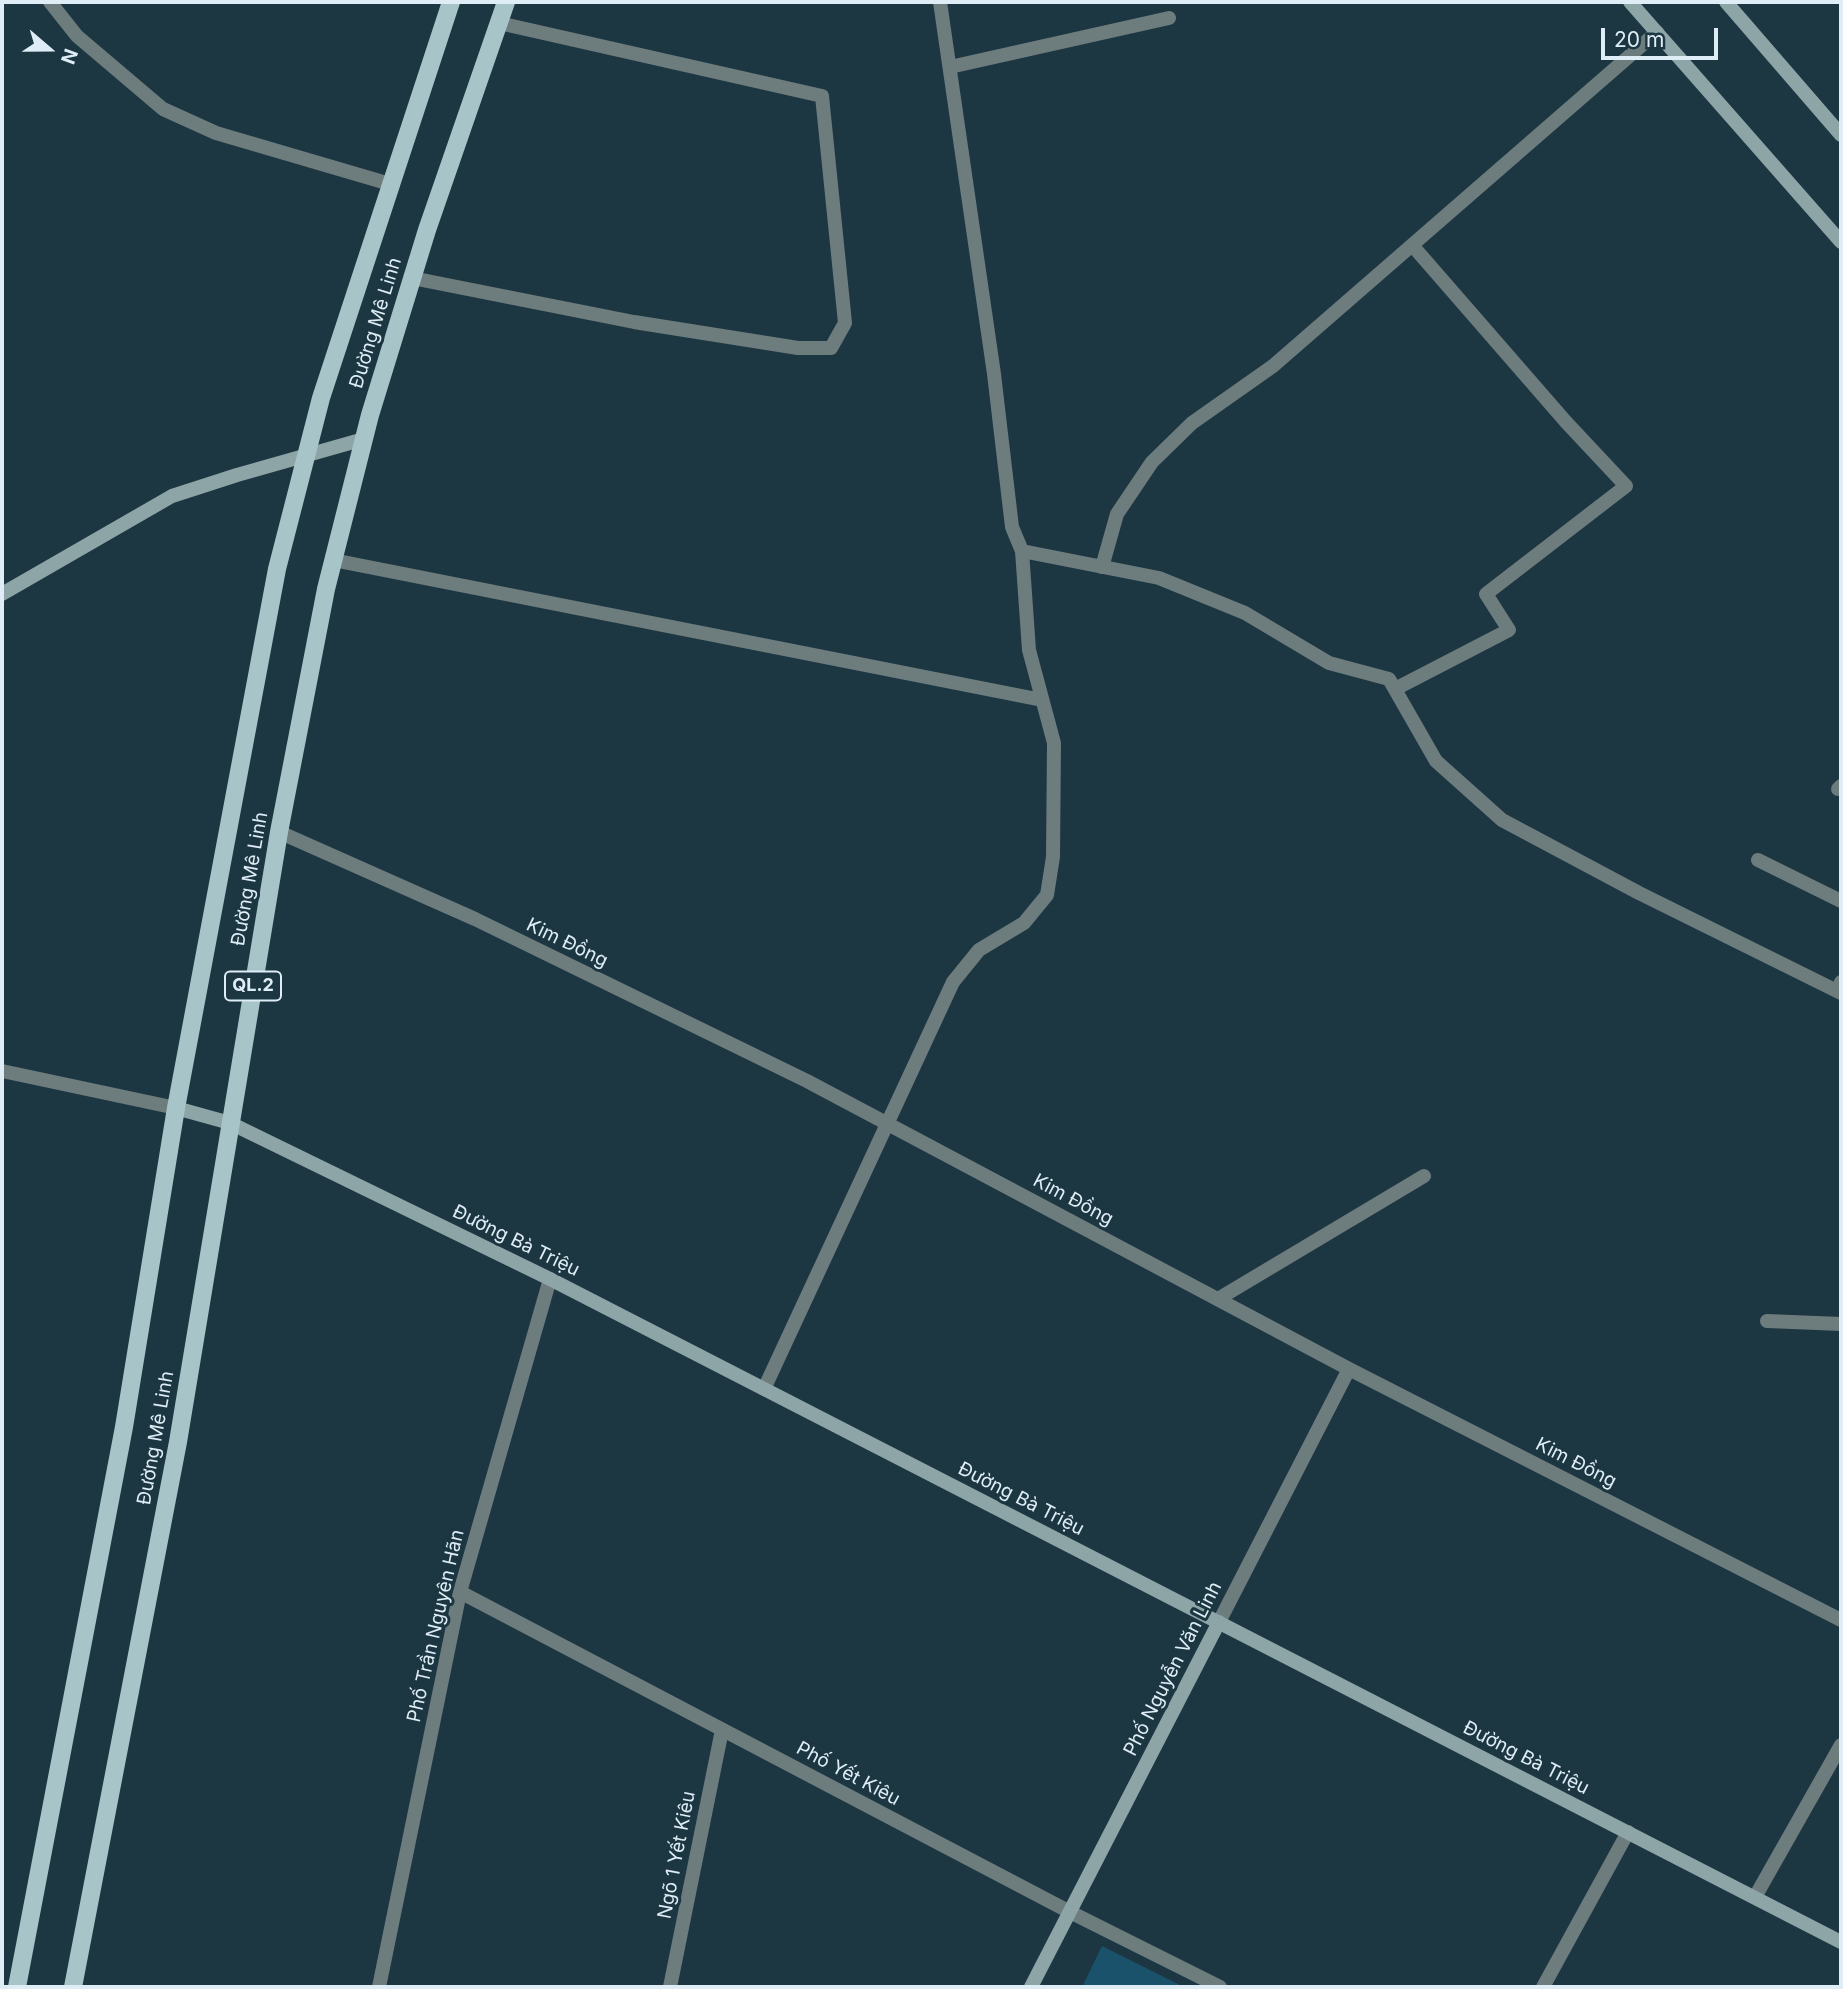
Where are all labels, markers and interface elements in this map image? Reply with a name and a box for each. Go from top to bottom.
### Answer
north arrow [14,14,84,84]
scale bar [1605,14,1722,58]
text: 20 m [1614,27,1664,52]
text: N [56,46,82,67]
street label: Đường Mê Linh [345,255,407,391]
street label: Đường Mê Linh [227,810,273,948]
street label: Kim Đồng [523,914,611,972]
road number: QL.2 [225,972,281,1001]
street label: Kim Đồng [1029,1169,1117,1231]
street label: Đường Bà Triệu [449,1200,583,1282]
street label: Đường Mê Linh [133,1369,179,1507]
street label: Kim Đồng [1532,1433,1620,1493]
street label: Đường Bà Triệu [954,1457,1088,1541]
street label: Phố Trần Nguyên Hãn [403,1528,469,1724]
street label: Phố Nguyễn Văn Linh [1119,1578,1227,1760]
street label: Đường Bà Triệu [1459,1716,1593,1800]
street label: Phố Yết Kiêu [792,1737,904,1811]
street label: Ngõ 1 Yết Kiêu [653,1789,701,1921]

